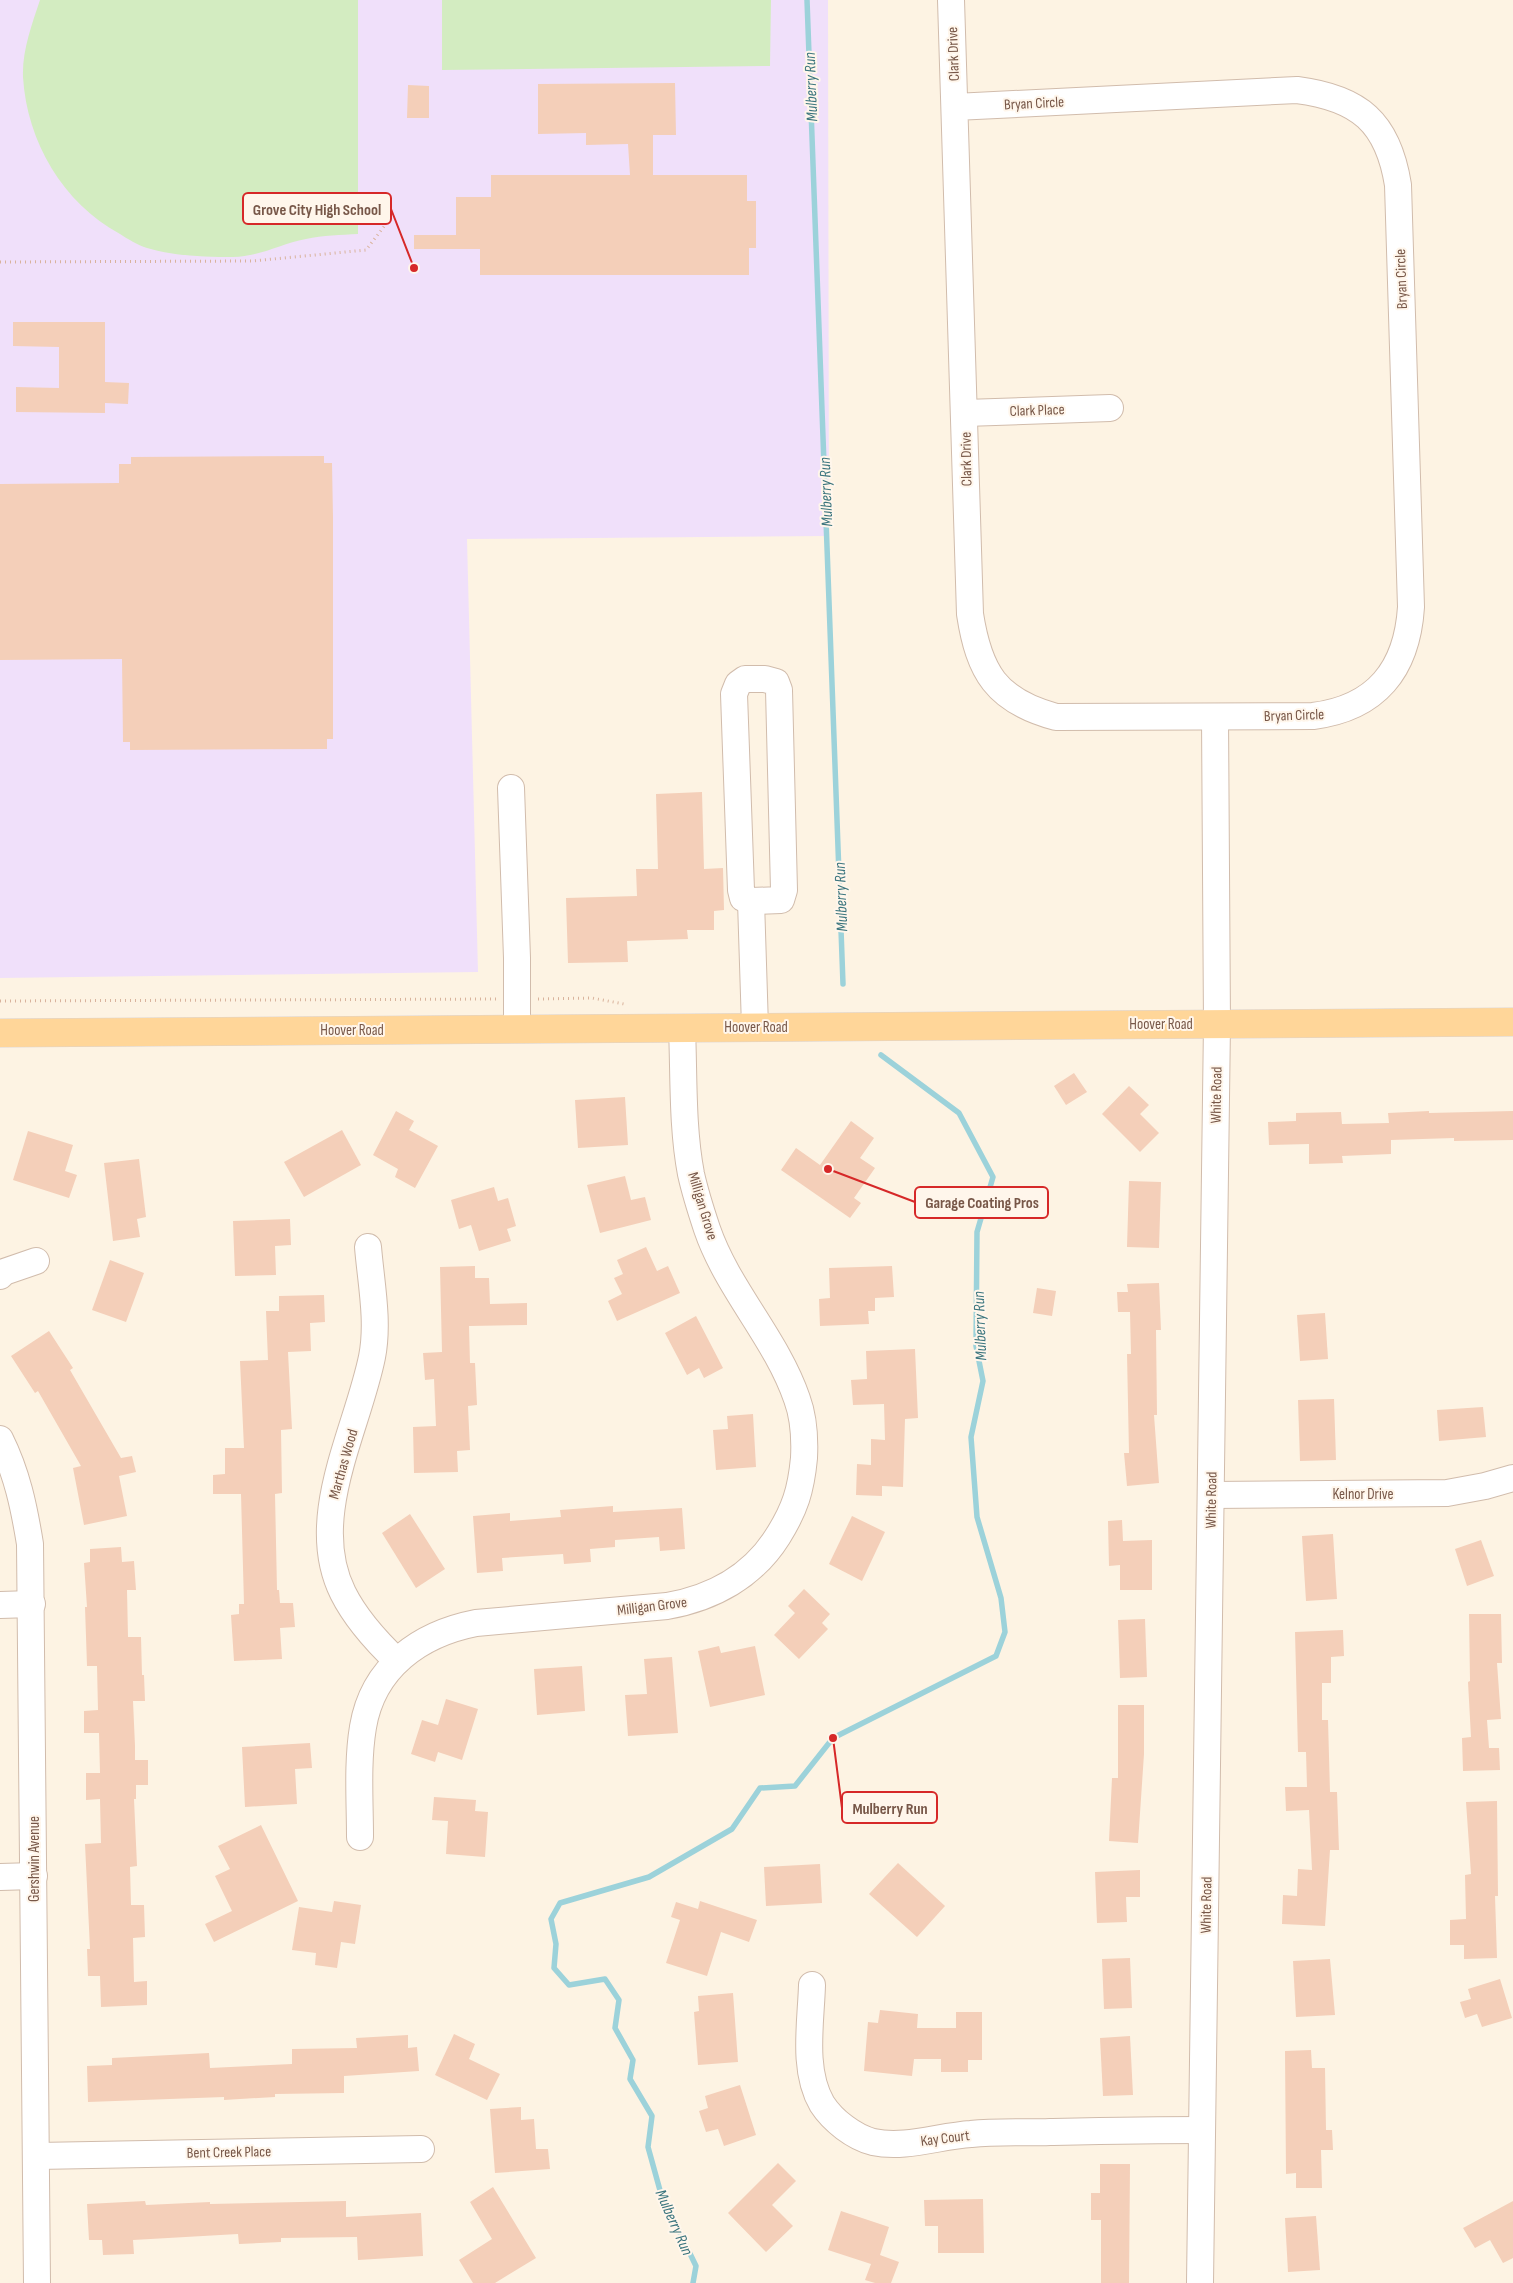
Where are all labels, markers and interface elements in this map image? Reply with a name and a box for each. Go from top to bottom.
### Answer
street label: Clark Drive [943,26,964,82]
water label: Mulberry Run [801,52,822,122]
street label: Bryan Circle [1003,92,1065,115]
callout: Grove City High School [243,193,391,224]
text: Grove City High School [253,201,381,220]
street label: Bryan Circle [1391,249,1412,309]
street label: Clark Place [1009,400,1065,421]
street label: Clark Drive [957,432,976,486]
water label: Mulberry Run [816,457,837,527]
street label: Bryan Circle [1264,705,1324,726]
water label: Mulberry Run [831,862,852,932]
street label: Hoover Road [1129,1015,1193,1034]
street label: Hoover Road [724,1018,788,1037]
street label: Hoover Road [320,1021,384,1040]
street label: White Road [1207,1066,1226,1124]
street label: Milligan Grove [683,1170,722,1242]
callout: Garage Coating Pros [915,1187,1048,1218]
text: Garage Coating Pros [925,1194,1039,1213]
water label: Mulberry Run [970,1291,991,1361]
street label: Marthas Wood [324,1427,363,1501]
street label: White Road [1202,1471,1221,1529]
street label: Kelnor Drive [1333,1485,1393,1504]
street label: Milligan Grove [616,1593,688,1620]
callout: Mulberry Run [842,1792,937,1823]
text: Mulberry Run [852,1800,928,1819]
street label: Gershwin Avenue [25,1816,44,1902]
street label: White Road [1197,1876,1216,1934]
street label: Kay Court [919,2126,971,2151]
street label: Bent Creek Place [187,2142,271,2163]
water label: Mulberry Run [651,2187,697,2259]

